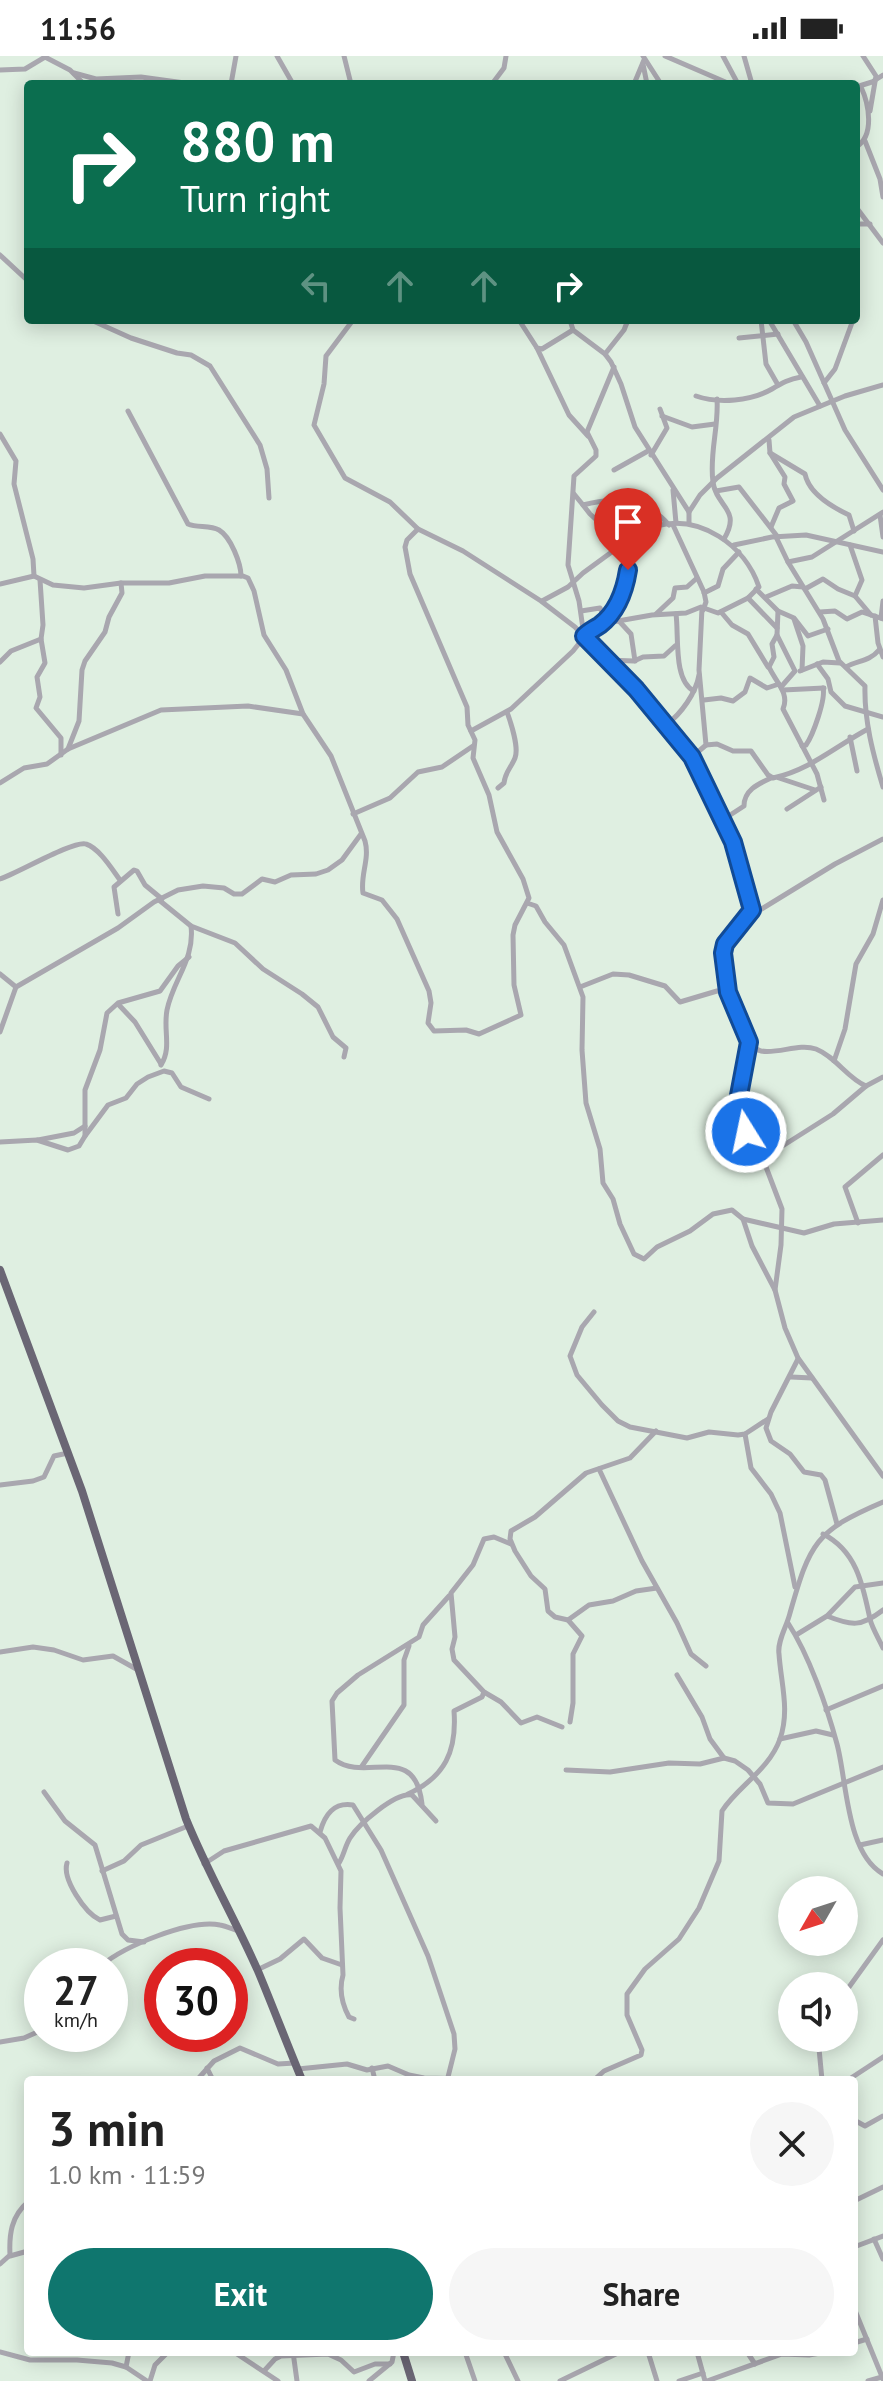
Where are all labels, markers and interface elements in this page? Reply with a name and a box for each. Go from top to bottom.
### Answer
text: 11:56 [40,9,116,48]
text: 880 m [180,105,335,177]
icon: right [48,112,152,216]
text: Turn right [180,175,330,222]
icon: left [294,264,338,308]
icon: ahead [378,264,422,308]
icon: ahead [462,264,506,308]
icon: right [546,264,590,308]
pin [594,488,662,570]
icon: arrive [606,500,650,544]
position arrow [704,1090,788,1174]
north arrow [778,1876,858,1956]
map controls [778,1876,858,2052]
speed limit sign: 30 [144,1948,248,2052]
text: 27 [53,1964,99,2016]
button: sound [778,1972,858,2052]
text: km/h [54,2007,98,2033]
text: 3 min [48,2097,165,2159]
button: close [750,2102,834,2186]
text: 1.0 km · 11:59 [48,2158,206,2191]
button: Exit [48,2248,433,2340]
button: Share [449,2248,834,2340]

